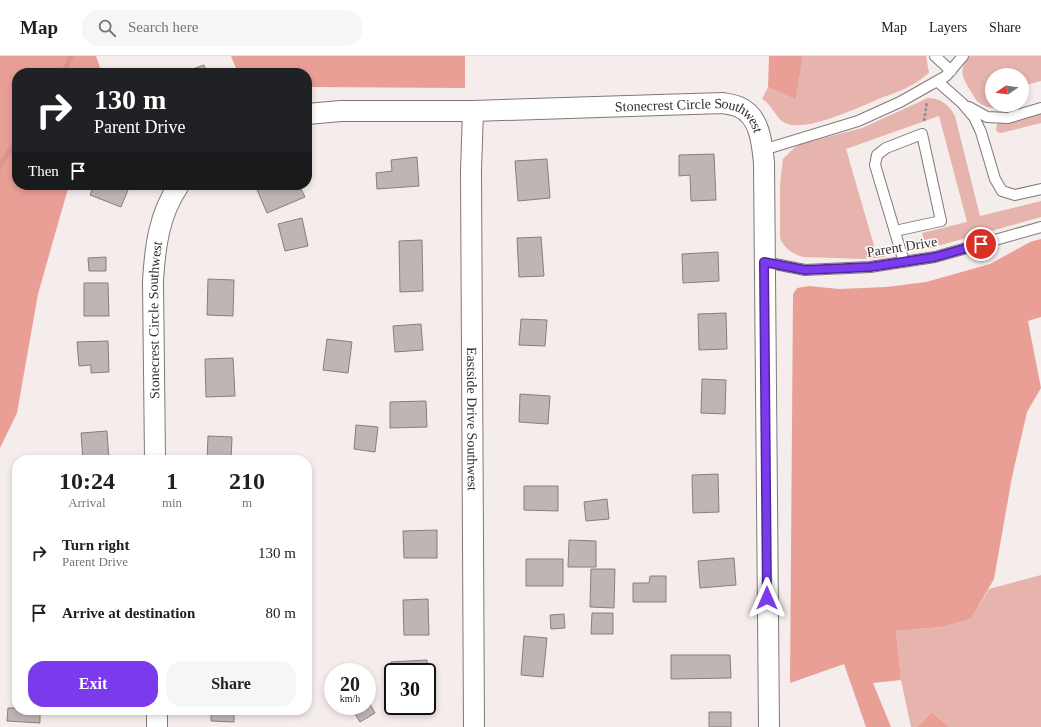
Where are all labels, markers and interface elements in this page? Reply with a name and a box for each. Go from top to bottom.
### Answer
search box [82,10,362,46]
text: Map [20,17,58,38]
icon: search [96,17,118,39]
text: Search here [128,19,198,35]
text: Map [881,20,907,35]
text: Layers [929,20,967,35]
text: Share [989,20,1021,35]
north arrow [985,68,1029,112]
map controls [985,68,1029,112]
icon: right [28,84,80,136]
text: 130 m [94,84,166,115]
street label: Stonecrest Circle Southwest [615,95,766,135]
text: Parent Drive [94,117,185,137]
icon: arrive [67,160,89,182]
text: Then [28,163,59,179]
pin [964,227,998,261]
icon: arrive [970,233,992,255]
street label: Parent Drive [866,234,938,260]
street label: Stonecrest Circle Southwest [145,240,165,399]
street label: Eastside Drive Southwest [464,347,480,491]
text: 10:24 [59,468,115,494]
text: 1 [166,468,178,494]
text: 210 [229,468,265,494]
text: Arrival [68,495,106,510]
text: min [162,495,182,510]
text: m [242,495,252,510]
text: Turn right [62,537,129,553]
icon: right [28,542,50,564]
text: 130 m [258,545,296,561]
text: Parent Drive [62,554,128,569]
position arrow [746,577,788,619]
icon: arrive [28,602,50,624]
text: Arrive at destination [62,605,195,621]
text: 80 m [266,605,296,621]
button: Exit [28,661,158,707]
button: Share [166,661,296,707]
speed limit sign: 30 [384,663,436,715]
text: 20 [340,673,360,695]
text: km/h [340,693,360,704]

